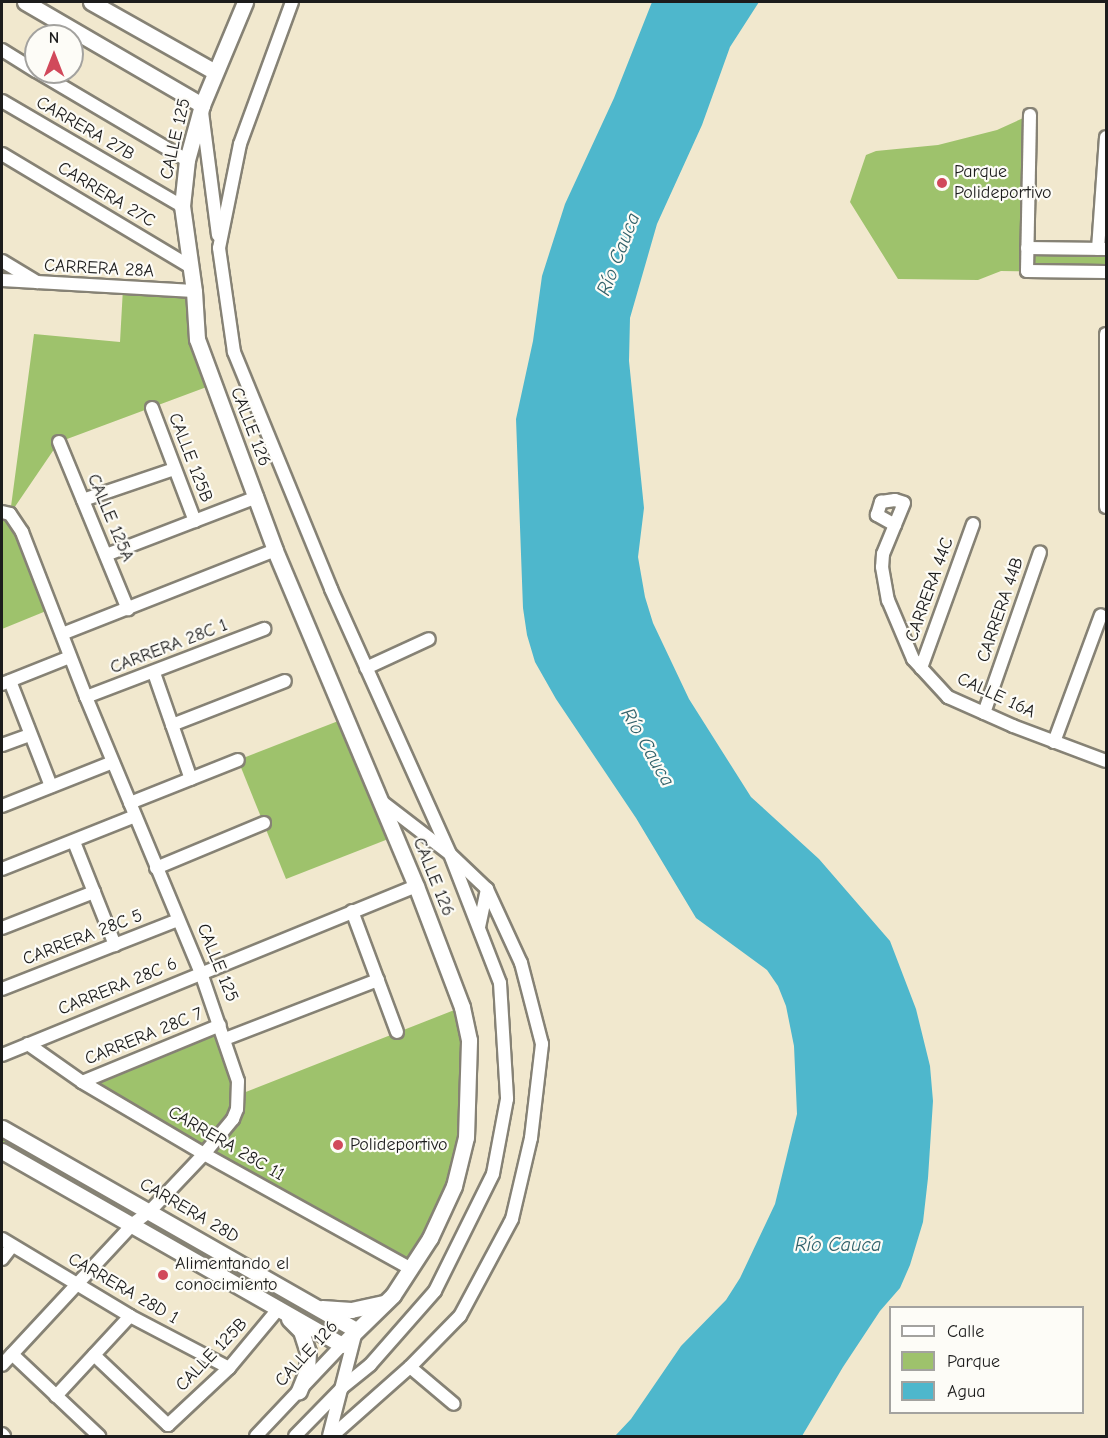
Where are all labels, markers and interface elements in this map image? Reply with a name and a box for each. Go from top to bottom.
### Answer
north arrow [24,24,84,84]
text: N [49,29,59,47]
street label: CARRERA 27B [32,92,138,166]
street label: CALLE 125 [156,96,196,182]
street label: CARRERA 27C [53,157,159,233]
place label: Parque Polideportivo [954,162,1052,204]
marker: Parque Polideportivo [935,176,949,190]
water label: Río Cauca [591,209,645,299]
street label: CARRERA 28A [43,255,155,283]
street label: CALLE 126 [225,385,275,469]
street label: CALLE 125B [163,410,217,506]
street label: CALLE 125A [82,471,138,565]
street label: CARRERA 44C [901,535,959,645]
street label: CARRERA 44B [973,555,1029,665]
street label: CARRERA 28C 1 [107,615,231,679]
street label: CALLE 16A [953,669,1039,723]
water label: Río Cauca [616,703,680,791]
street label: CALLE 126 [408,835,458,919]
street label: CARRERA 28C 5 [20,905,146,971]
street label: CALLE 125 [192,921,242,1005]
street label: CARRERA 28C 6 [55,953,181,1021]
street label: CARRERA 28C 7 [82,1004,206,1070]
street label: CARRERA 28C 11 [164,1102,288,1186]
place label: Polideportivo [350,1134,448,1156]
marker: Polideportivo [331,1138,345,1152]
street label: CARRERA 28D [136,1174,242,1248]
water label: Río Cauca [795,1232,881,1256]
street label: CARRERA 28D 1 [64,1249,182,1329]
place label: Alimentando el conocimiento [175,1254,289,1296]
marker: Alimentando el conocimiento [156,1268,170,1282]
legend [889,1306,1084,1414]
street label: CALLE 125B [172,1314,252,1396]
street label: CALLE 126 [271,1316,343,1392]
text: Calle [947,1321,984,1342]
text: Parque [947,1351,1000,1372]
text: Agua [947,1381,985,1402]

